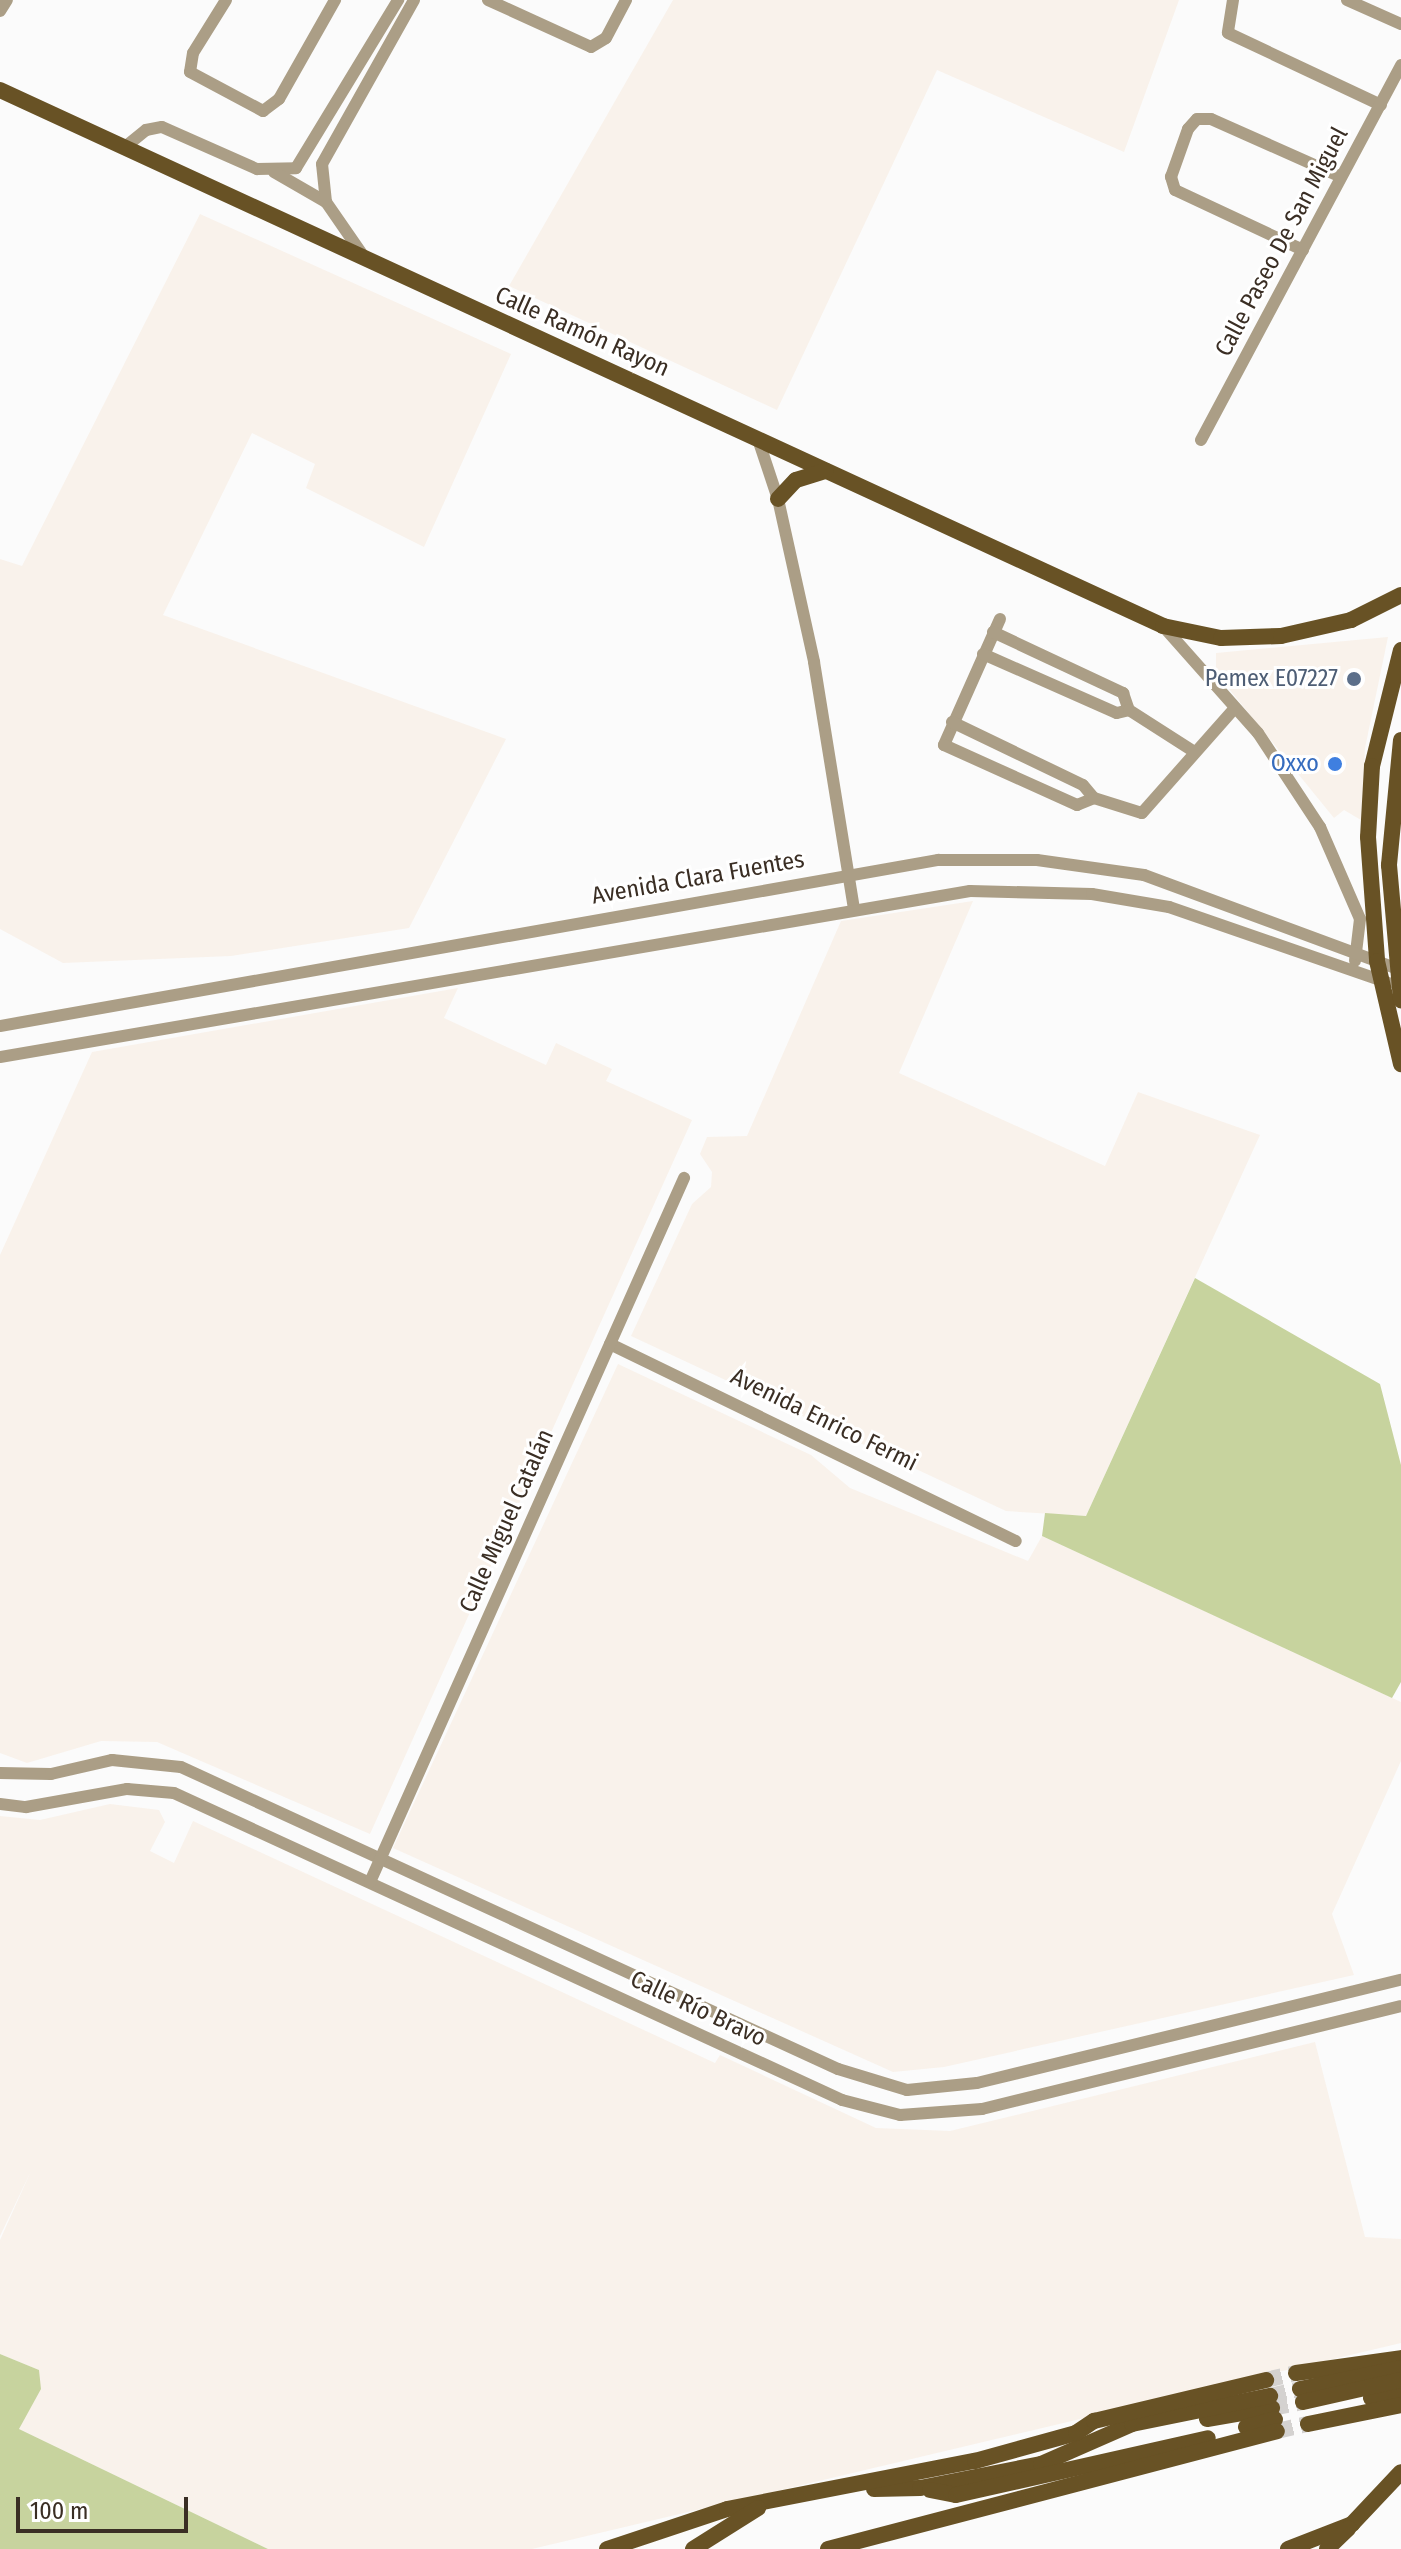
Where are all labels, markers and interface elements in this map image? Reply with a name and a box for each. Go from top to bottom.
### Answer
street label: Calle Paseo De San Miguel [1209,123,1355,361]
street label: Calle Ramón Rayon [490,281,674,383]
place label: Pemex E07227 [1205,665,1338,693]
marker: Pemex E07227 [1345,670,1363,688]
place label: Oxxo [1271,750,1319,778]
marker: Oxxo [1326,755,1344,773]
street label: Avenida Clara Fuentes [590,845,806,911]
street label: Avenida Enrico Fermi [726,1362,922,1478]
street label: Calle Miguel Catalán [454,1425,560,1617]
street label: Calle Río Bravo [626,1965,770,2053]
scale bar [20,2481,192,2531]
text: 100 m [30,2497,88,2525]

